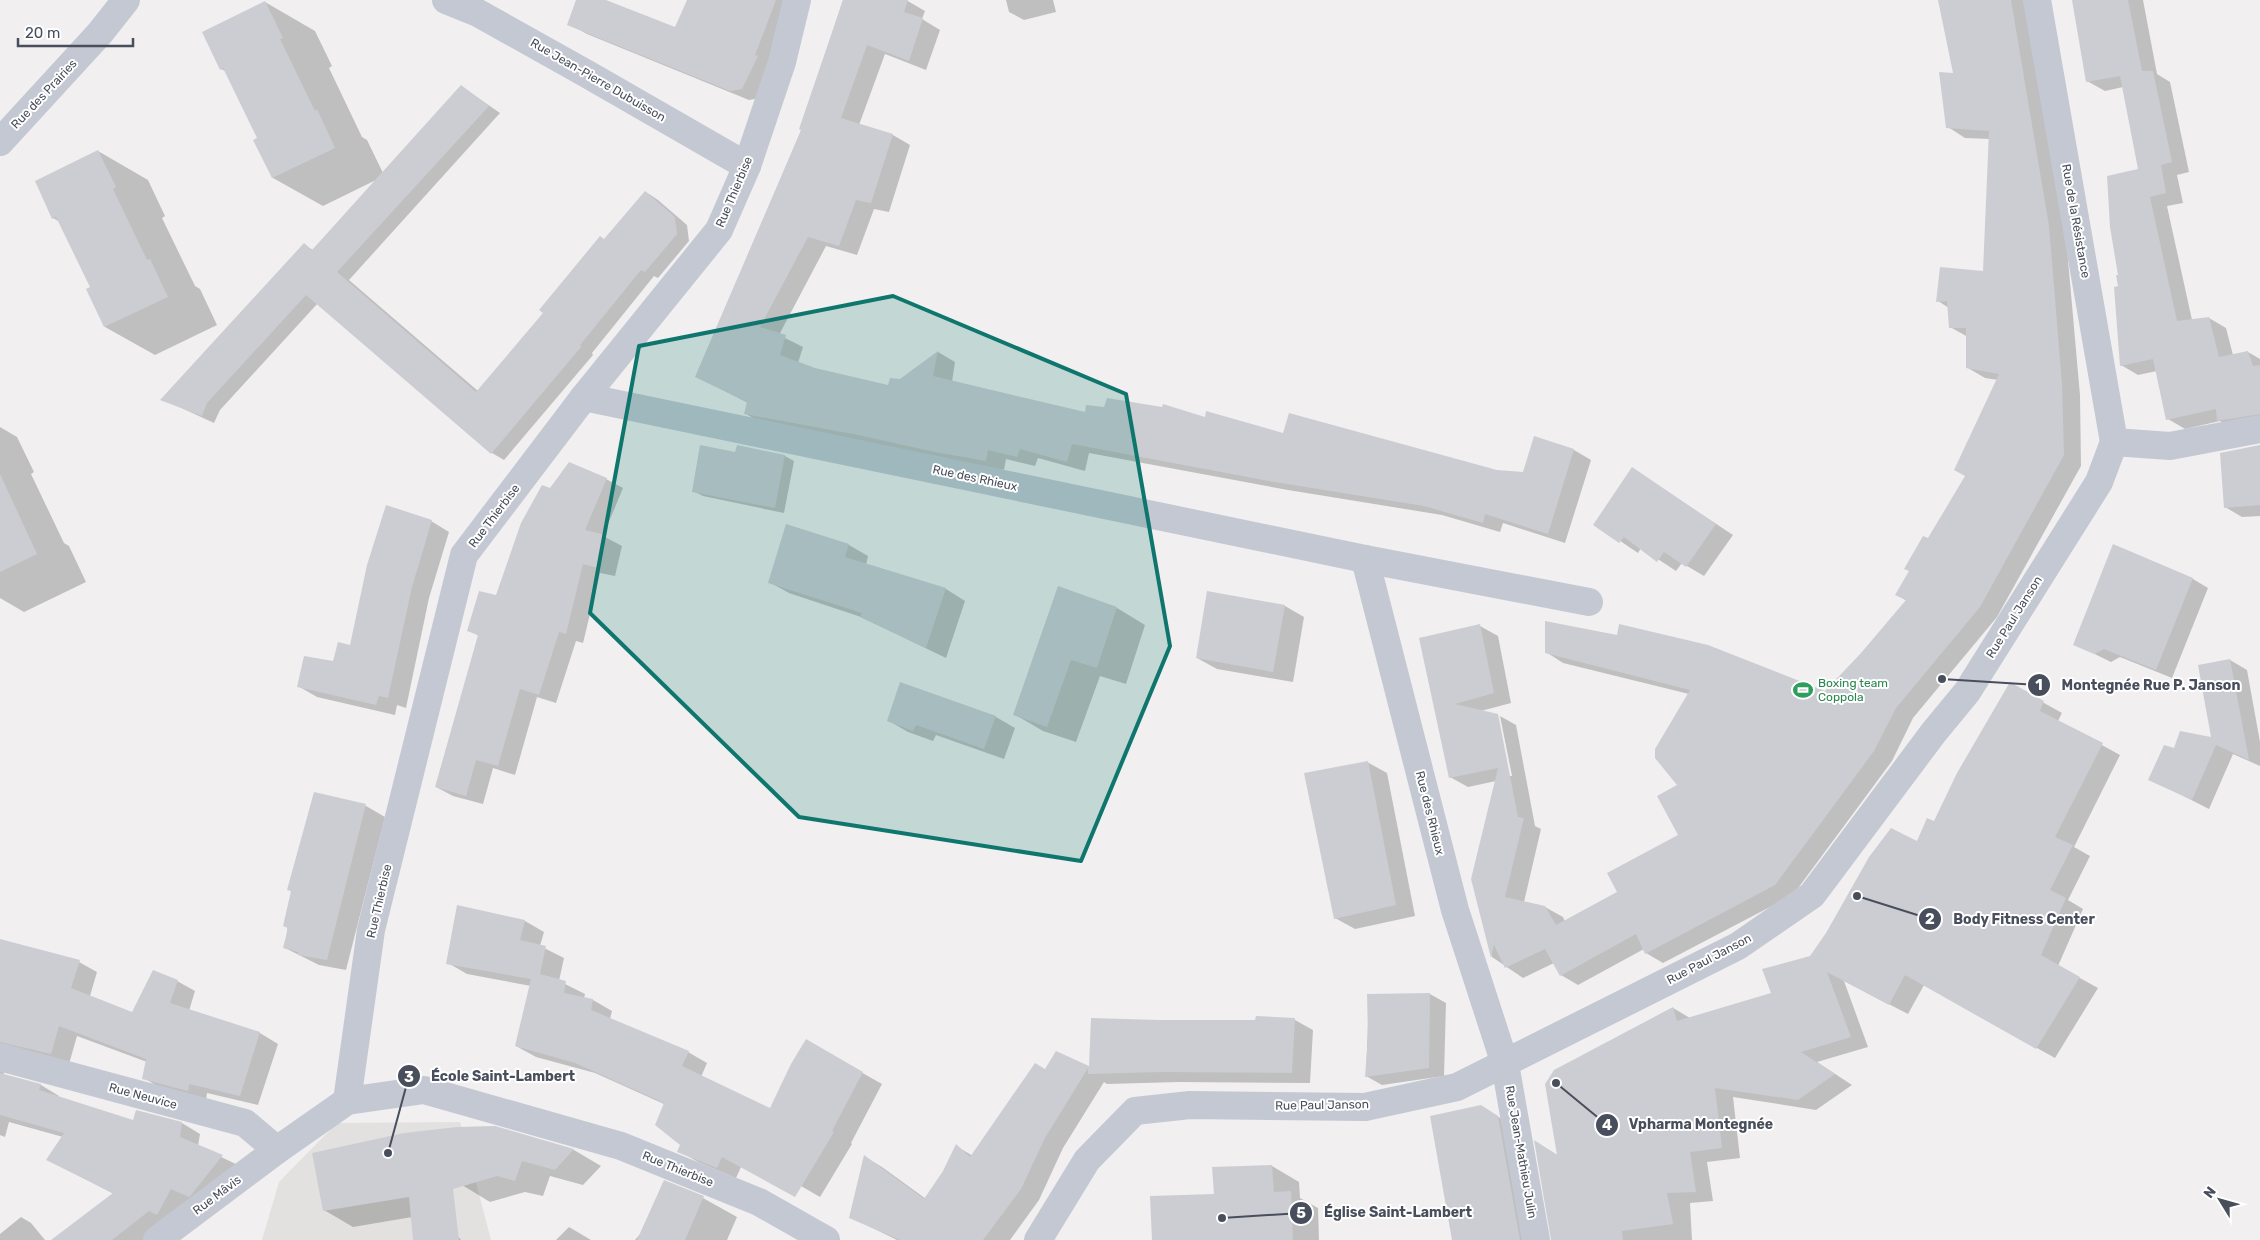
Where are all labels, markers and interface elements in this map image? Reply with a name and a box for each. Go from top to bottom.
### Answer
scale bar [18,15,132,47]
text: 20 m [25,24,60,42]
street label: Rue Jean-Pierre Dubuisson [528,35,668,125]
street label: Rue des Prairies [8,56,80,132]
street label: Rue Thierbise [713,154,755,229]
street label: Rue de la Résistance [2059,163,2093,279]
street label: Rue des Rhieux [931,462,1019,494]
street label: Rue Thierbise [466,481,522,550]
street label: Rue Paul Janson [1983,574,2045,660]
callout: Montegnée Rue P. Janson [2026,671,2250,700]
place label: Boxing team Coppola [1818,676,1888,704]
text: 1 [2035,676,2043,694]
text: Montegnée Rue P. Janson [2062,677,2240,694]
sports icon: Boxing team Coppola [1792,679,1814,701]
street label: Rue des Rhieux [1413,770,1447,857]
street label: Rue Thierbise [364,862,394,939]
callout: Body Fitness Center [1918,905,2105,934]
text: 2 [1925,910,1935,928]
text: Body Fitness Center [1953,911,2095,928]
street label: Rue Paul Janson [1664,931,1754,987]
callout: École Saint-Lambert [396,1062,585,1091]
text: École Saint-Lambert [431,1067,576,1085]
text: 3 [404,1068,414,1086]
street label: Rue Neuvice [107,1080,179,1112]
street label: Rue Jean-Mathieu Julin [1502,1085,1540,1219]
street label: Rue Paul Janson [1275,1097,1369,1113]
callout: Vpharma Montegnée [1594,1110,1784,1139]
text: 4 [1602,1116,1612,1134]
text: Vpharma Montegnée [1629,1116,1773,1133]
street label: Rue Thierbise [640,1148,716,1190]
street label: Rue Mâvis [190,1172,244,1218]
north arrow [2195,1175,2245,1225]
text: N [2200,1183,2220,1202]
callout: Église Saint-Lambert [1289,1198,1482,1227]
text: Église Saint-Lambert [1324,1203,1472,1221]
text: 5 [1296,1204,1306,1222]

